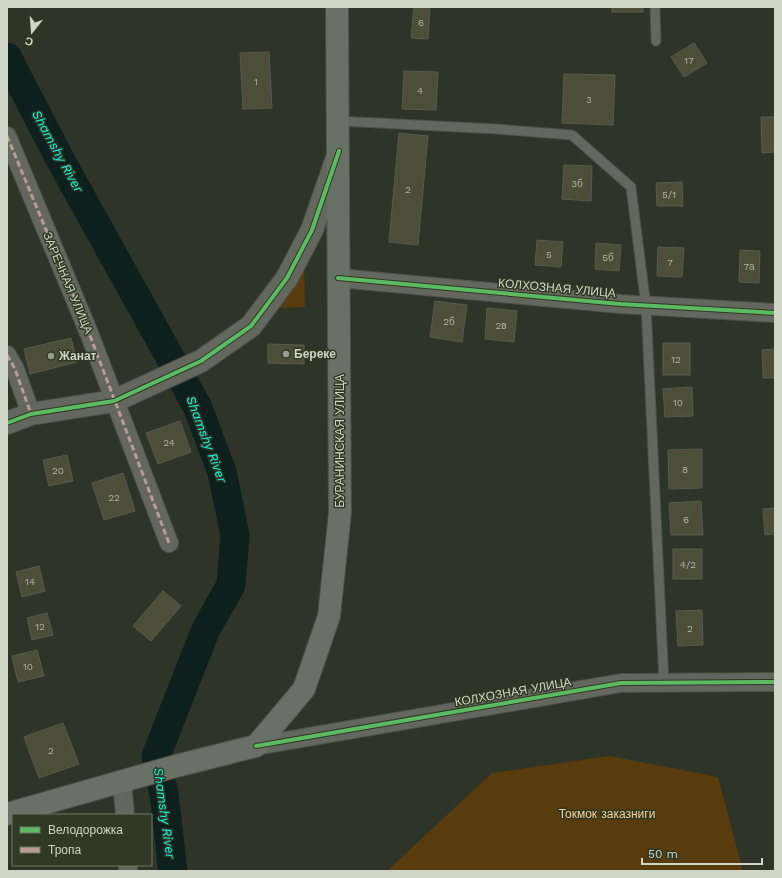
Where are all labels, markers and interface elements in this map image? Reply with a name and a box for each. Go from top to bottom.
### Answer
north arrow [12,12,52,52]
house number: 6 [418,17,424,28]
text: С [23,34,35,48]
house number: 17 [684,55,694,66]
house number: 1 [254,76,258,87]
house number: 4 [417,85,423,96]
house number: 3 [586,94,592,105]
water label: Shamshy River [29,107,87,196]
house number: 3б [571,178,583,189]
house number: 2 [405,184,411,195]
house number: 5/1 [662,189,676,200]
street label: ЗАРЕЧНАЯ УЛИЦА [40,230,96,336]
house number: 5 [546,249,552,260]
house number: 5б [602,252,614,263]
house number: 7 [667,257,673,268]
house number: 7а [743,261,755,272]
street label: КОЛХОЗНАЯ УЛИЦА [498,276,616,300]
house number: 2б [443,316,455,327]
house number: 2в [495,320,507,331]
place label: Береке [294,347,336,361]
place label: Жанат [58,349,97,363]
marker: Береке [281,349,291,359]
marker: Жанат [46,351,56,361]
house number: 12 [671,354,681,365]
street label: БУРАНИНСКАЯ УЛИЦА [333,374,347,508]
water label: Shamshy River [183,394,230,486]
house number: 10 [673,397,683,408]
house number: 24 [163,437,175,448]
house number: 8 [682,464,688,475]
house number: 20 [52,465,64,476]
house number: 22 [108,492,120,503]
house number: 6 [683,514,689,525]
house number: 4/2 [680,559,696,570]
house number: 14 [25,576,35,587]
house number: 12 [35,621,45,632]
house number: 2 [687,623,693,634]
house number: 10 [23,661,33,672]
street label: КОЛХОЗНАЯ УЛИЦА [454,675,572,709]
house number: 2 [48,745,54,756]
water label: Shamshy River [151,767,178,860]
park label: Токмок заказниги [559,807,655,821]
legend [12,814,152,866]
text: Велодорожка [48,823,123,837]
scale bar [642,840,762,866]
text: Тропа [48,843,82,857]
text: 50 m [648,847,678,861]

